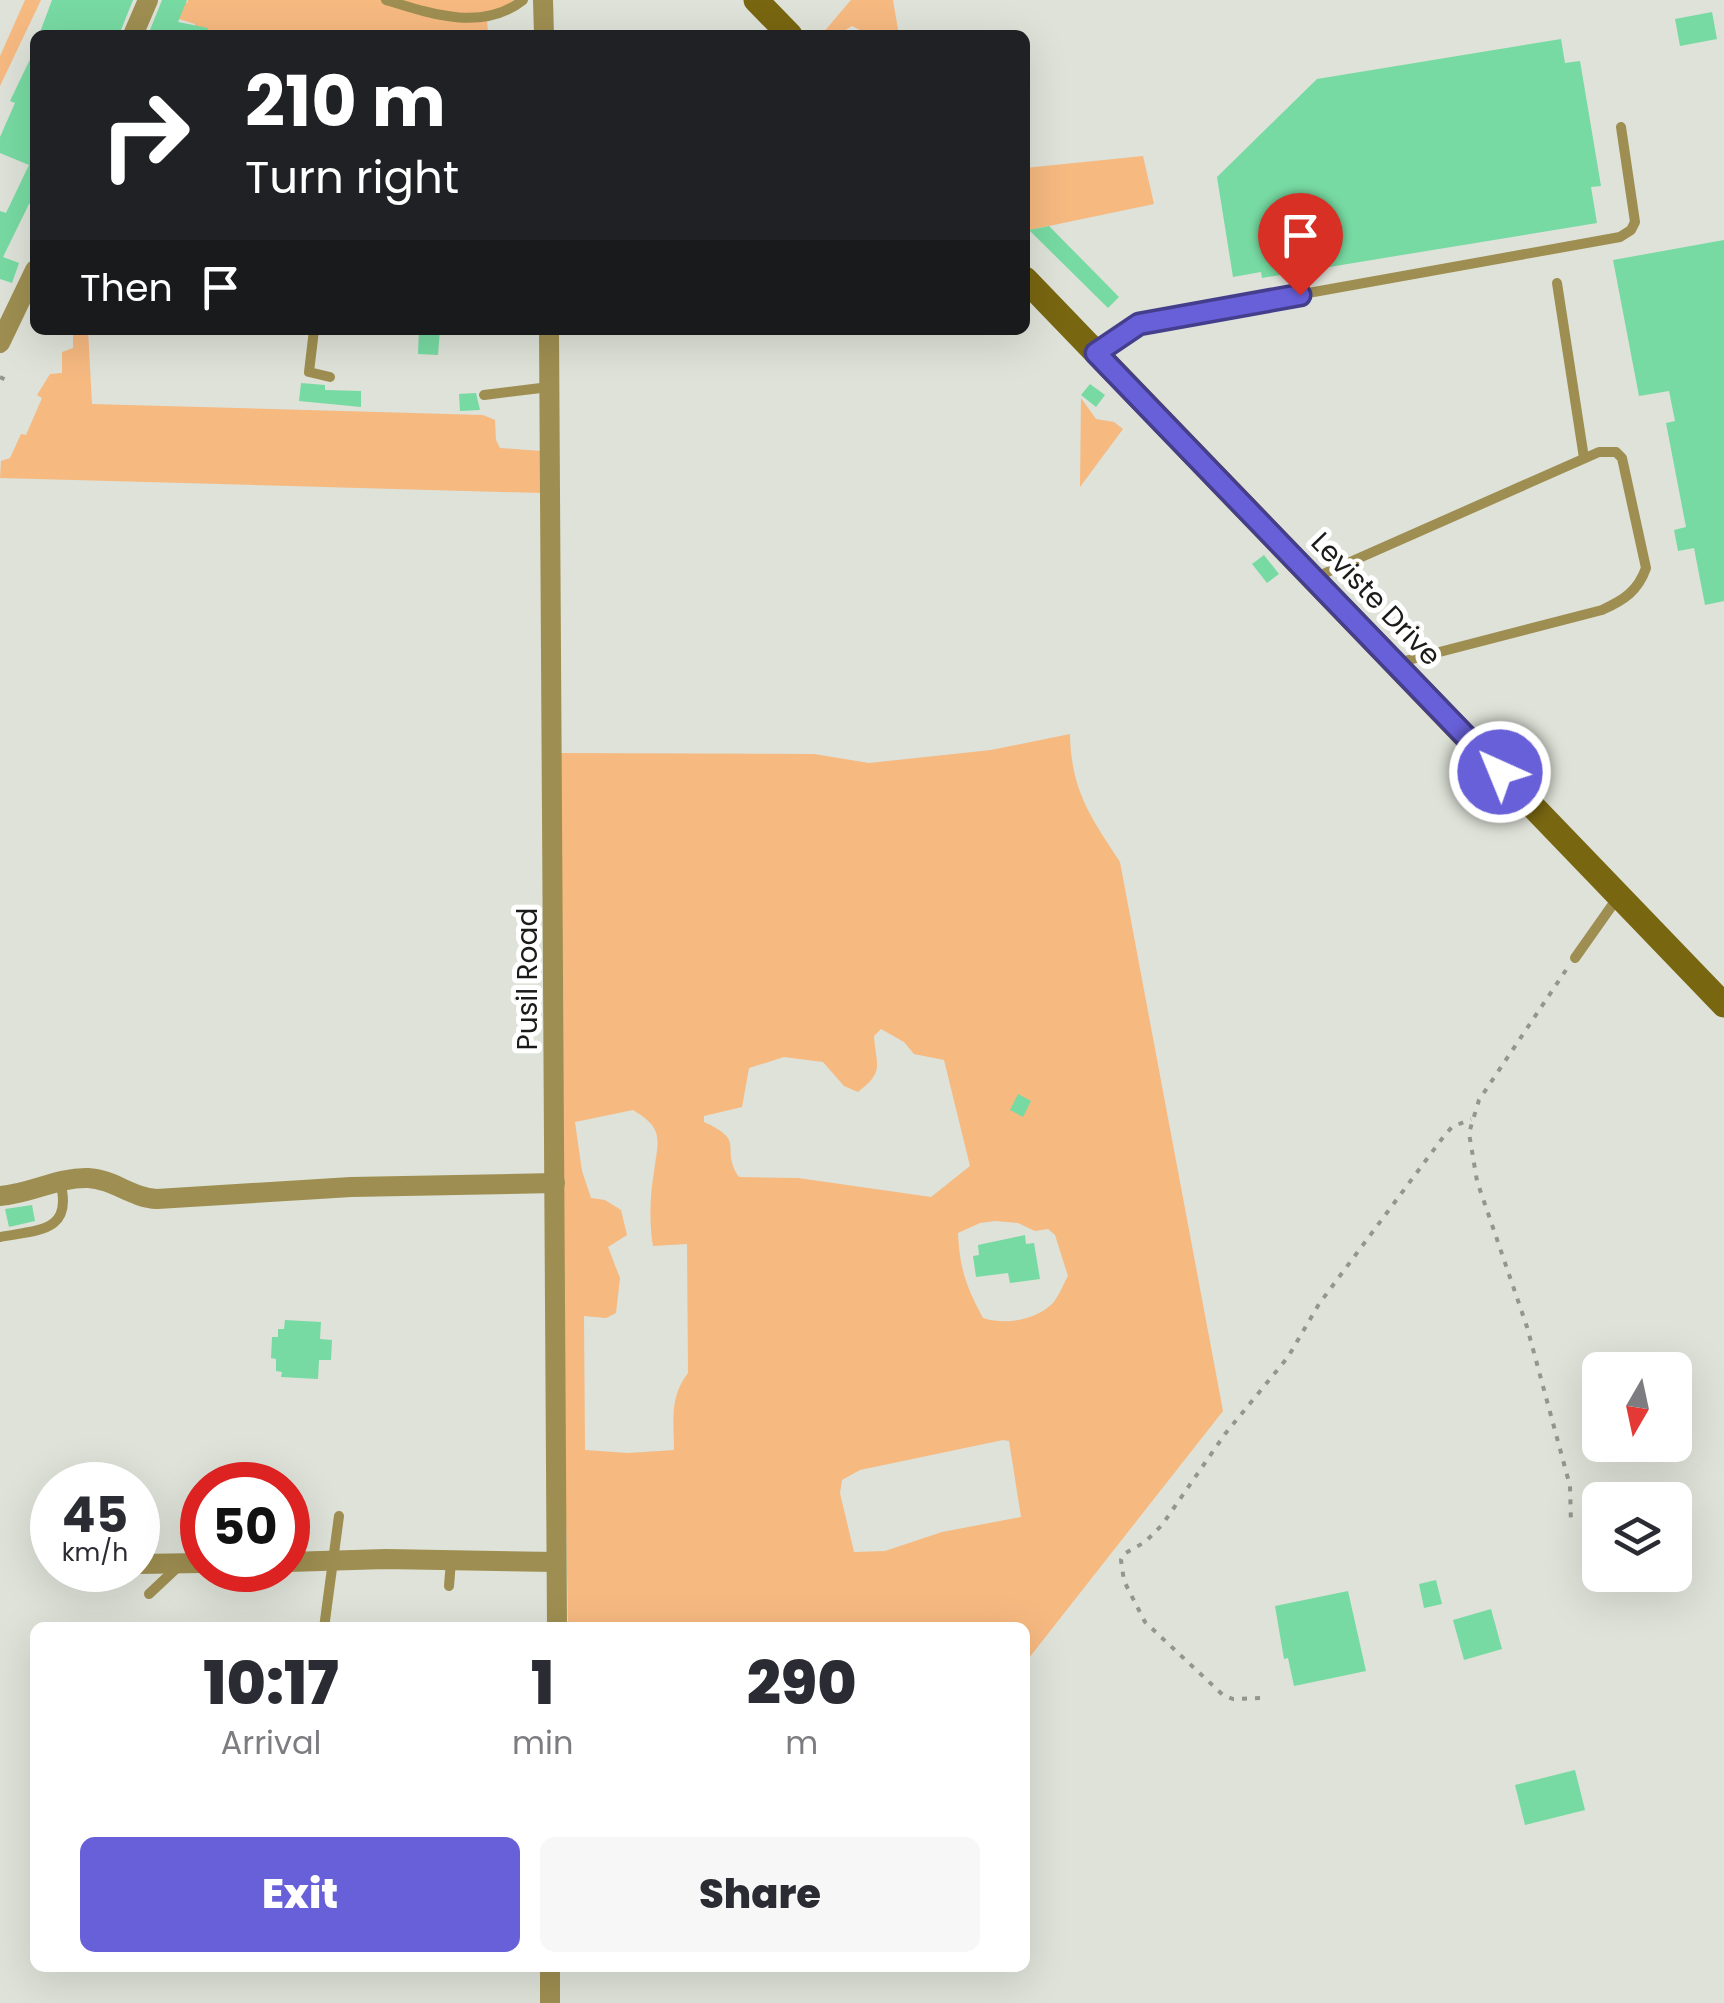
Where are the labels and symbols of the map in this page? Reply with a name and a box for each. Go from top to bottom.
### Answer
pin [1258,193,1343,296]
street label: Leviste Drive [1302,524,1450,674]
position arrow [1448,720,1552,824]
street label: Pusil Road [508,908,547,1050]
north arrow [1582,1352,1692,1462]
speed limit sign: 50 [180,1462,310,1592]

